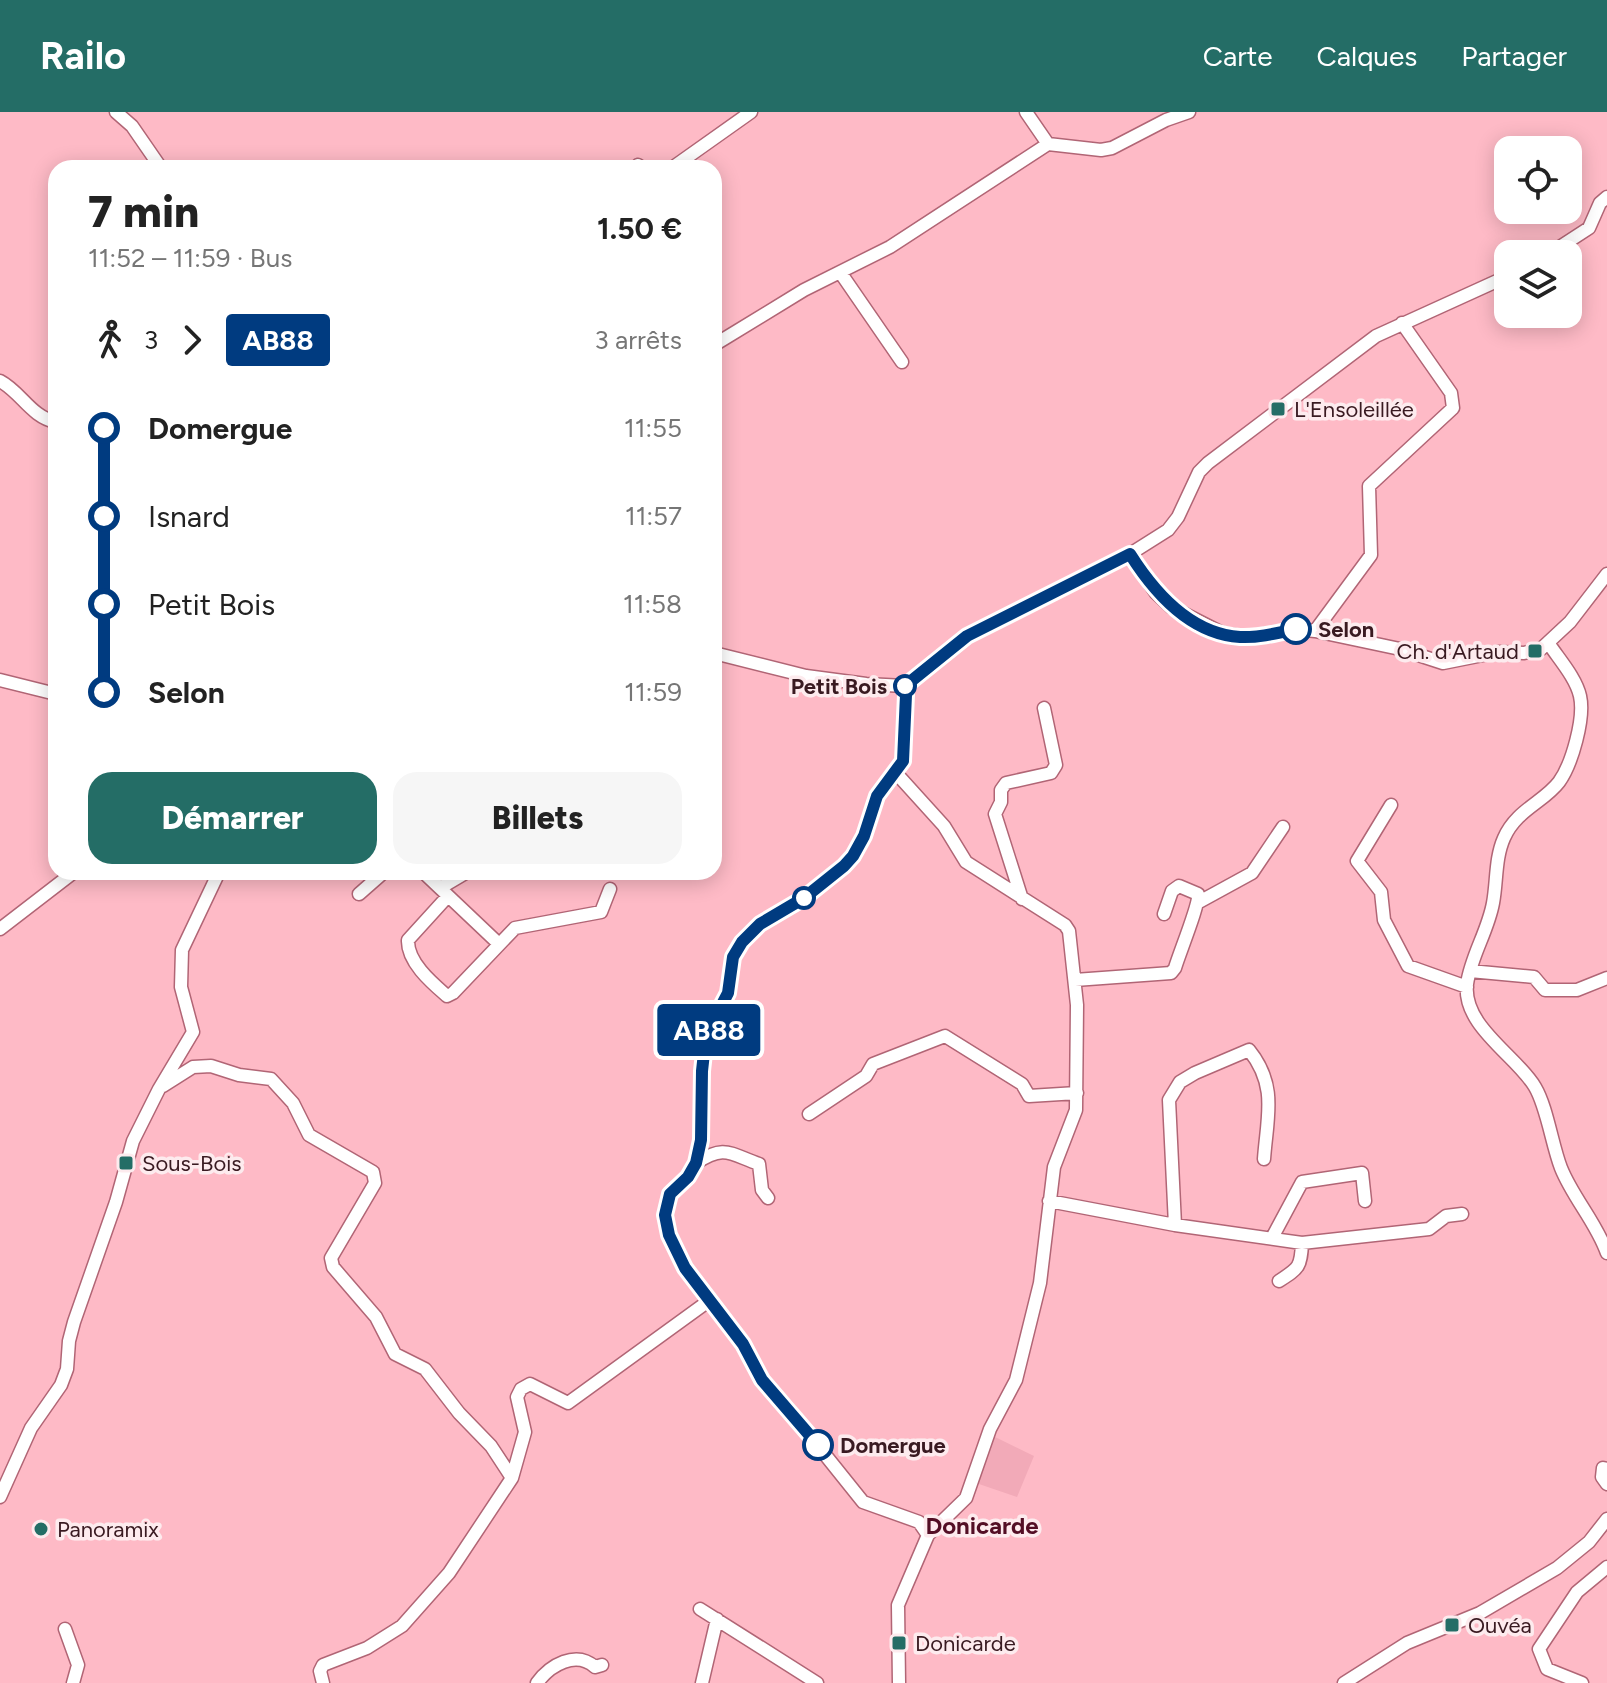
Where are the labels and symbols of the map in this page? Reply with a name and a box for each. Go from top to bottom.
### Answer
place label: L'Ensoleillée [1294,396,1414,423]
marker: L'Ensoleillée [1269,400,1287,418]
marker: Selon [1281,614,1311,644]
place label: Selon [1318,616,1374,643]
place label: Ch. d'Artaud [1397,638,1519,665]
marker: Ch. d'Artaud [1526,642,1544,660]
place label: Petit Bois [791,673,887,700]
marker: Petit Bois [894,675,916,697]
unlabelled marker [793,887,815,909]
line badge: AB88 [653,1004,765,1056]
place label: Sous-Bois [142,1150,242,1177]
marker: Sous-Bois [117,1154,135,1172]
marker: Domergue [803,1430,833,1460]
place label: Domergue [840,1432,946,1459]
district label: Donicarde [925,1511,1039,1540]
place label: Panoramix [57,1516,159,1543]
marker: Panoramix [32,1520,50,1538]
place label: Ouvéa [1468,1612,1532,1639]
marker: Ouvéa [1443,1616,1461,1634]
place label: Donicarde [915,1630,1016,1657]
marker: Donicarde [890,1634,908,1652]

